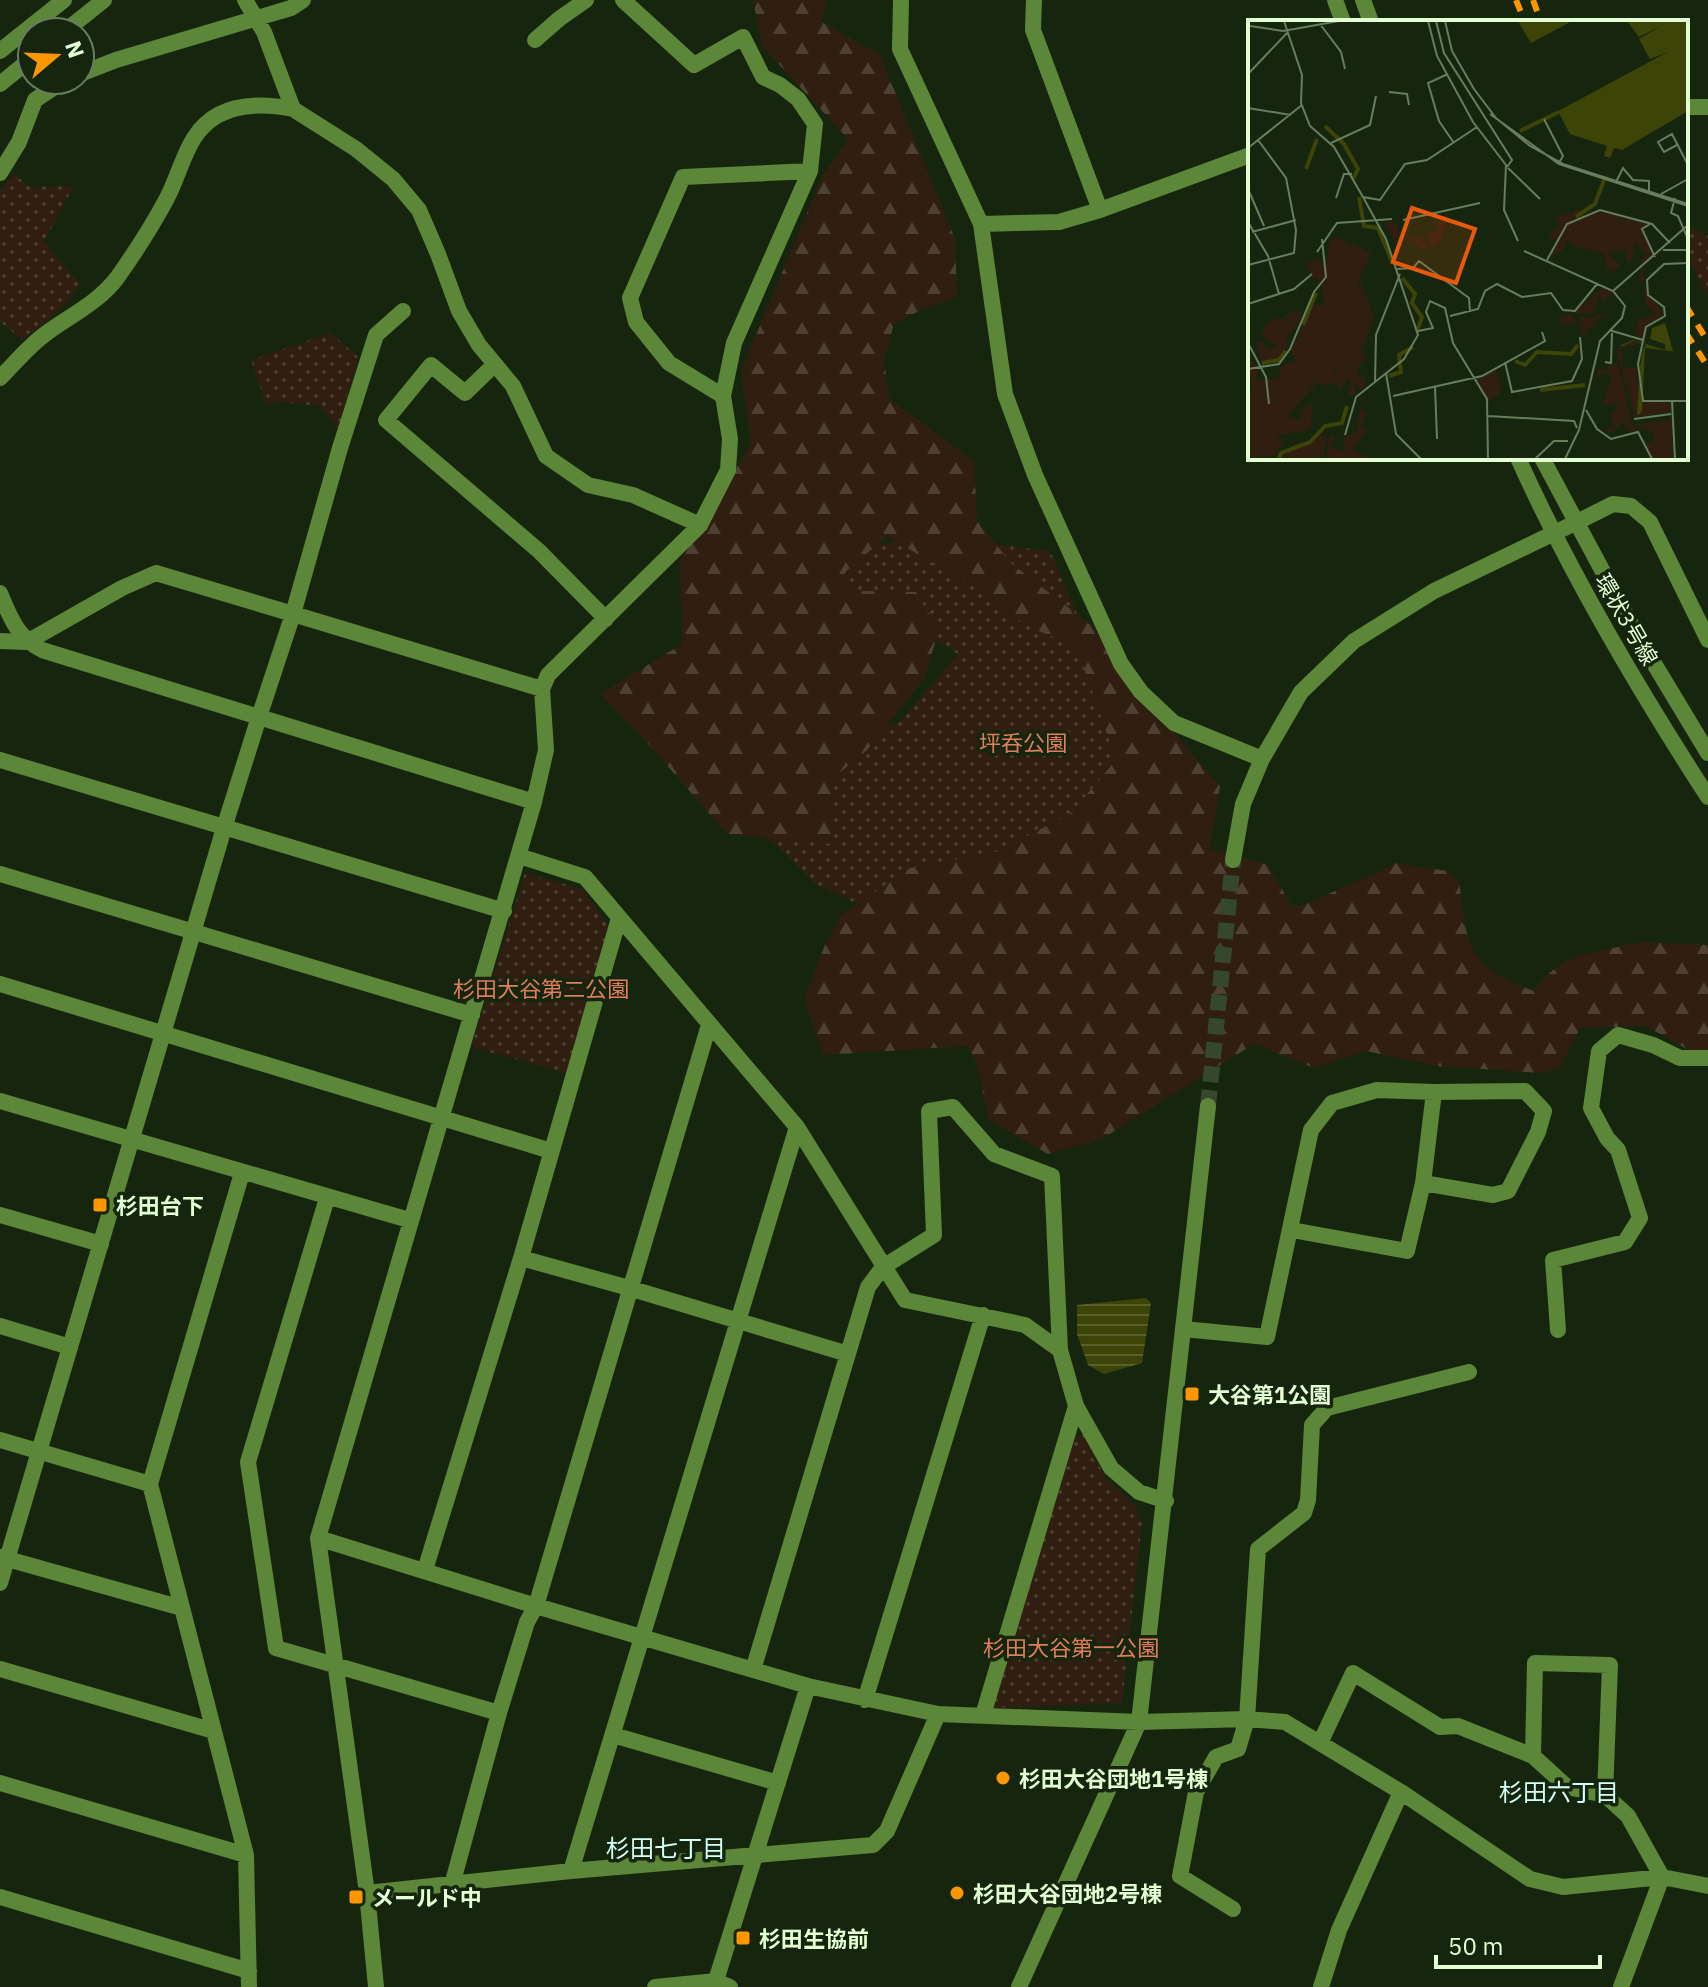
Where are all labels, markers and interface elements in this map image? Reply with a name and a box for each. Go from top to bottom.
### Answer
north arrow [16,16,96,96]
inset map [1248,20,1688,460]
text: N [59,37,92,62]
street label: 環状3号線 [1589,568,1665,670]
park label: 坪呑公園 [979,728,1067,757]
park label: 杉田大谷第二公園 [453,974,629,1003]
place label: 杉田台下 [116,1191,204,1220]
marker: 杉田台下 [91,1196,109,1214]
place label: 大谷第1公園 [1208,1380,1331,1409]
marker: 大谷第1公園 [1183,1385,1201,1403]
park label: 杉田大谷第一公園 [983,1633,1159,1662]
place label: 杉田大谷団地1号棟 [1019,1764,1208,1793]
marker: 杉田大谷団地1号棟 [994,1769,1012,1787]
district label: 杉田六丁目 [1499,1776,1619,1808]
district label: 杉田七丁目 [606,1832,726,1864]
place label: 杉田大谷団地2号棟 [973,1879,1162,1908]
place label: メールド中 [372,1883,482,1912]
marker: 杉田大谷団地2号棟 [948,1884,966,1902]
marker: メールド中 [347,1888,365,1906]
scale bar [1436,1919,1600,1969]
place label: 杉田生協前 [759,1924,869,1953]
marker: 杉田生協前 [734,1929,752,1947]
text: 50 m [1448,1930,1503,1962]

